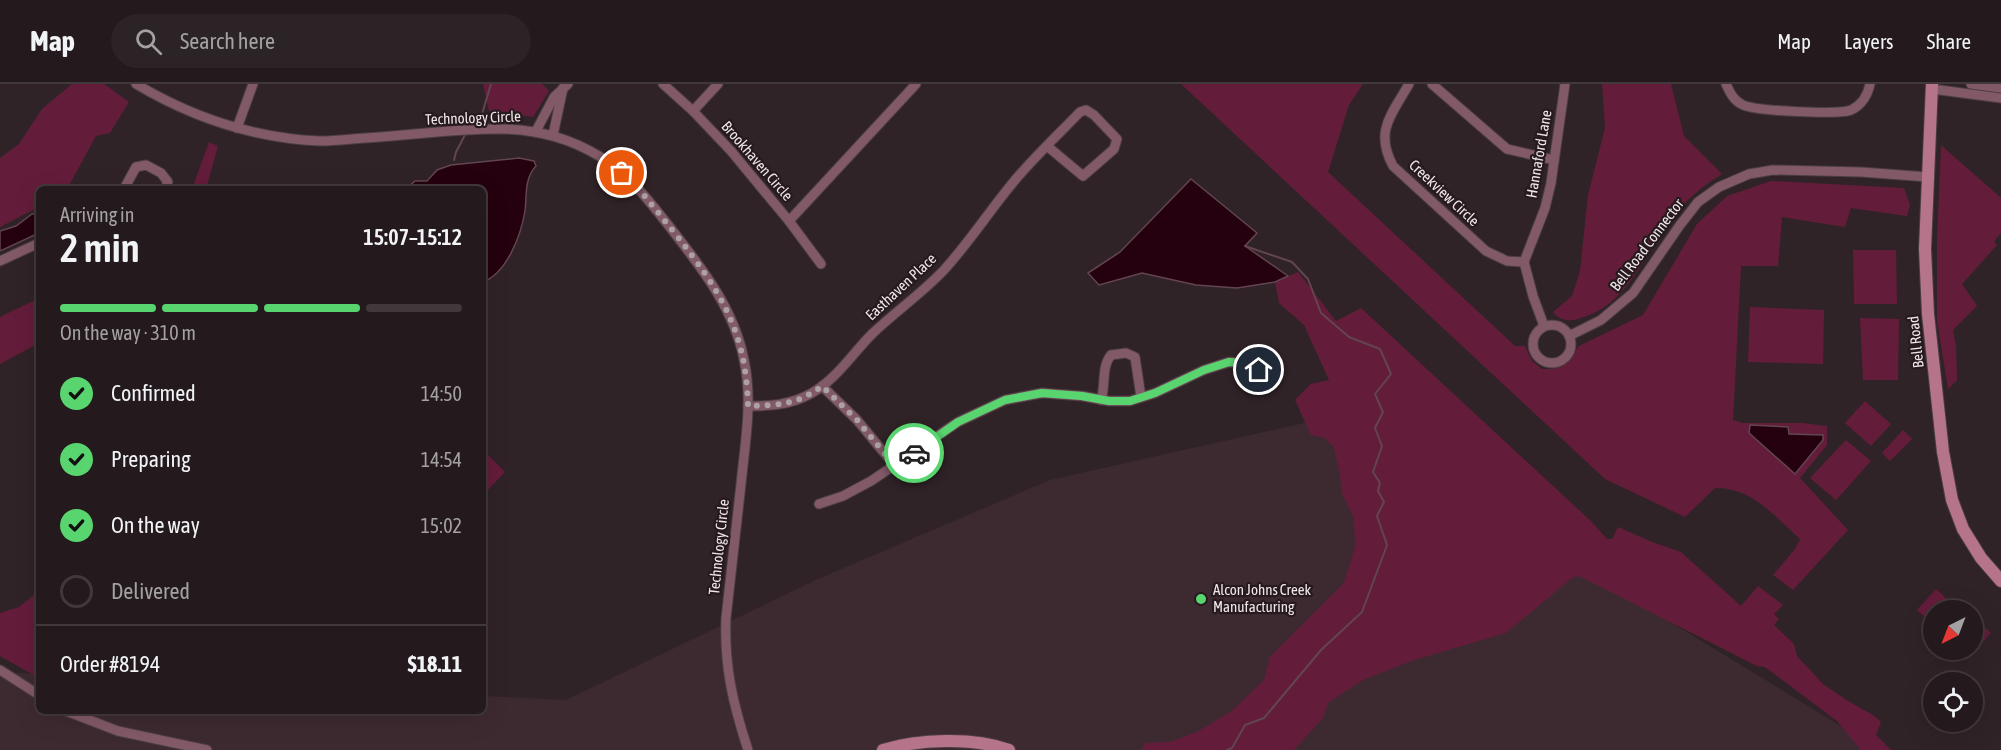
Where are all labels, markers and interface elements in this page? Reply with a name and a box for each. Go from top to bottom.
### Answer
search box [111,14,531,68]
text: Map [30,25,75,57]
icon: search [132,25,165,58]
text: Search here [180,28,275,54]
text: Map [1777,29,1811,53]
text: Layers [1844,29,1894,53]
text: Share [1927,29,1971,53]
street label: Technology Circle [425,107,521,128]
street label: Hannaford Lane [1522,109,1555,199]
street label: Brookhaven Circle [718,118,797,204]
pin [596,147,647,198]
icon: bag [605,156,638,189]
street label: Creekview Circle [1406,156,1483,229]
street label: Bell Road Connector [1606,195,1687,294]
text: Arriving in [60,203,134,226]
text: 15:07–15:12 [363,224,462,250]
text: 2 min [60,226,140,270]
street label: Easthaven Place [862,250,940,324]
street label: Bell Road [1904,315,1927,369]
text: On the way · 310 m [60,321,196,344]
pin [1233,344,1284,395]
icon: home [1242,353,1275,386]
icon: check [60,377,93,410]
text: Confirmed [111,380,196,406]
text: 14:50 [421,382,462,405]
courier [884,423,944,483]
icon: car [898,437,931,470]
icon: check [60,443,93,476]
text: Preparing [111,446,191,472]
text: 14:54 [421,448,462,471]
street label: Technology Circle [705,498,732,596]
icon: check [60,509,93,542]
text: On the way [111,512,200,538]
text: 15:02 [420,514,462,537]
text: Delivered [111,578,190,604]
place label: Alcon Johns Creek Manufacturing [1213,581,1312,615]
marker: Alcon Johns Creek Manufacturing [1194,592,1208,606]
north arrow [1923,600,1983,660]
map controls [1923,600,1983,732]
text: Order #8194 [60,651,160,677]
text: $18.11 [407,651,462,677]
button: locate [1923,672,1983,732]

